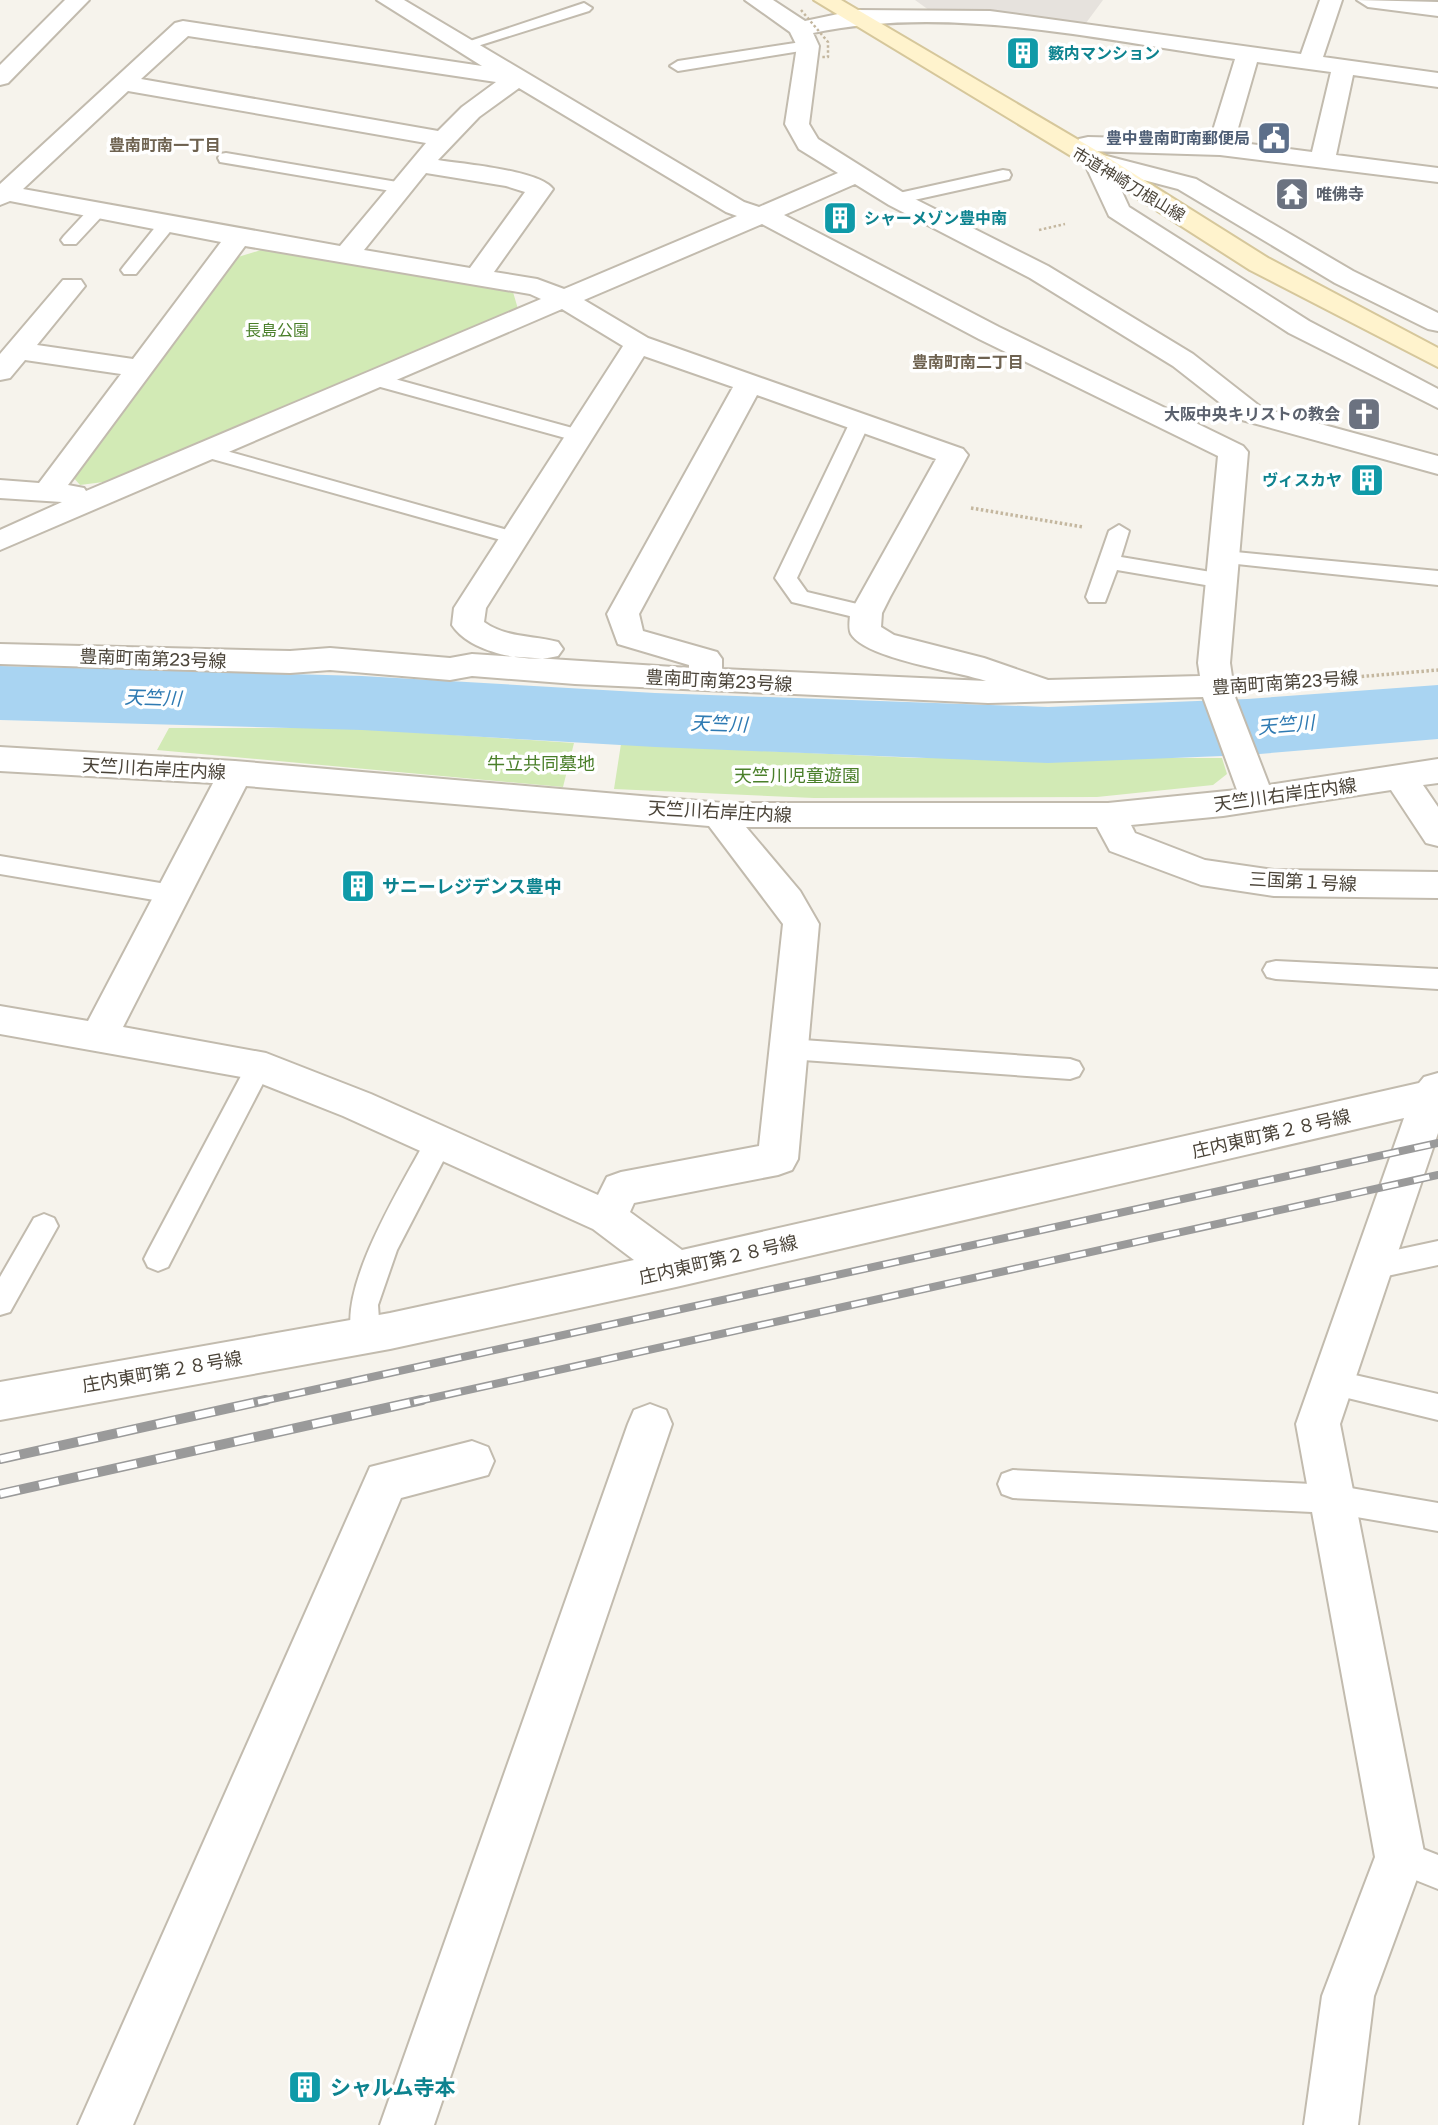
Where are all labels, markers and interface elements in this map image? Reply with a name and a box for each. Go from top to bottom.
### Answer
building icon: 籔内マンション [1004,34,1042,72]
place label: 籔内マンション [1048,43,1160,63]
public building icon: 豊中豊南町南郵便局 [1255,119,1293,157]
place label: 豊中豊南町南郵便局 [1106,128,1250,148]
district label: 豊南町南一丁目 [109,135,221,155]
street label: 市道神崎刀根山線 [1069,142,1189,226]
temple icon: 唯佛寺 [1273,175,1311,213]
place label: 唯佛寺 [1316,184,1364,204]
building icon: シャーメゾン豊中南 [821,199,859,237]
place label: シャーメゾン豊中南 [864,208,1007,228]
park label: 長島公園 [245,320,309,340]
district label: 豊南町南二丁目 [912,352,1024,372]
church icon: 大阪中央キリストの教会 [1345,395,1383,433]
place label: 大阪中央キリストの教会 [1164,404,1340,424]
building icon: ヴィスカヤ [1348,461,1386,499]
place label: ヴィスカヤ [1262,470,1342,490]
street label: 豊南町南第23号線 [79,644,227,672]
street label: 豊南町南第23号線 [645,665,793,695]
street label: 豊南町南第23号線 [1211,666,1359,698]
water label: 天竺川 [124,685,184,710]
water label: 天竺川 [1257,710,1317,738]
water label: 天竺川 [690,711,750,736]
park label: 牛立共同墓地 [487,752,595,774]
street label: 天竺川右岸庄内線 [82,753,226,783]
park label: 天竺川児童遊園 [734,764,860,786]
street label: 天竺川右岸庄内線 [1212,773,1358,815]
street label: 天竺川右岸庄内線 [648,796,792,826]
building icon: サニーレジデンス豊中 [339,867,377,905]
street label: 三国第１号線 [1248,867,1358,895]
place label: サニーレジデンス豊中 [382,875,562,897]
street label: 庄内東町第２８号線 [1190,1104,1352,1162]
street label: 庄内東町第２８号線 [637,1230,799,1288]
street label: 庄内東町第２８号線 [80,1346,244,1396]
building icon: シャルム寺本 [286,2068,324,2106]
place label: シャルム寺本 [330,2074,456,2100]

